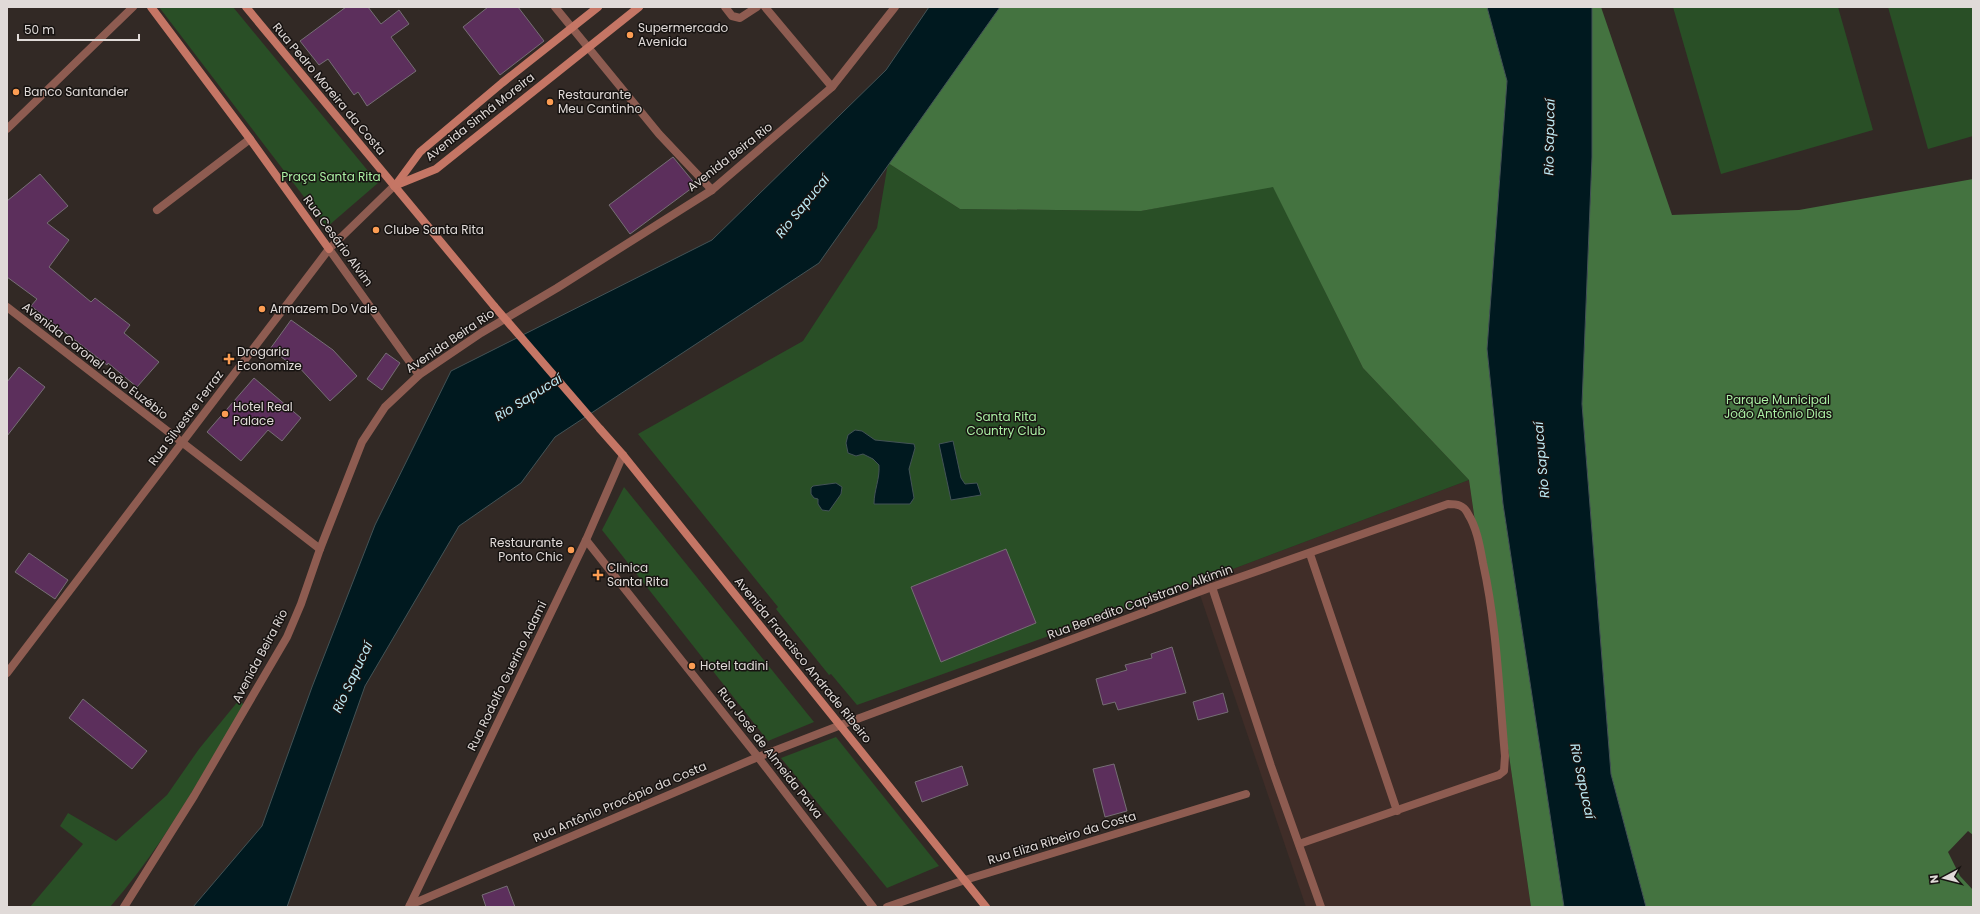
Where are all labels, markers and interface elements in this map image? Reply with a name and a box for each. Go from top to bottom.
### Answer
scale bar [18,16,139,42]
street label: Rua Pedro Moreira da Costa [269,19,390,158]
place label: Supermercado Avenida [638,19,729,50]
text: 50 m [24,21,55,38]
marker: Supermercado Avenida [625,30,635,40]
street label: Avenida Sinhá Moreira [421,69,538,165]
place label: Banco Santander [24,83,129,100]
place label: Restaurante Meu Cantinho [558,86,642,117]
marker: Banco Santander [11,87,21,97]
marker: Restaurante Meu Cantinho [545,97,555,107]
water label: Rio Sapucaí [1539,98,1560,175]
street label: Avenida Beira Rio [684,118,776,195]
park label: Praça Santa Rita [281,168,381,185]
water label: Rio Sapucaí [771,170,834,242]
street label: Rua Cesário Alvim [300,192,377,290]
place label: Clube Santa Rita [384,221,484,238]
marker: Clube Santa Rita [371,225,381,235]
street label: Avenida Coronel João Euzébio [19,298,172,423]
place label: Armazem Do Vale [270,300,378,317]
marker: Armazem Do Vale [257,304,267,314]
street label: Avenida Beira Rio [402,304,498,377]
place label: Drogaria Economize [237,343,302,374]
marker: Drogaria Economize [224,354,234,364]
street label: Rua Silvestre Ferraz [144,367,227,469]
water label: Rio Sapucaí [491,369,566,426]
park label: Parque Municipal João Antônio Dias [1724,391,1832,422]
place label: Hotel Real Palace [233,398,293,429]
park label: Santa Rita Country Club [966,408,1046,439]
marker: Hotel Real Palace [220,409,230,419]
water label: Rio Sapucaí [1529,420,1554,499]
place label: Restaurante Ponto Chic [490,534,563,565]
marker: Restaurante Ponto Chic [566,545,576,555]
place label: Clinica Santa Rita [607,559,668,590]
street label: Rua Benedito Capistrano Alkimin [1045,560,1235,643]
marker: Clinica Santa Rita [592,569,604,581]
street label: Avenida Francisco Andrade Ribeiro [731,573,876,747]
street label: Rua Rodolfo Guerino Adami [463,598,550,754]
street label: Avenida Beira Rio [228,606,292,706]
water label: Rio Sapucaí [328,638,378,716]
place label: Hotel tadini [700,657,768,674]
marker: Hotel tadini [687,661,697,671]
street label: Rua José de Almeida Paiva [714,684,827,822]
water label: Rio Sapucaí [1565,742,1600,821]
street label: Rua Antônio Procópio da Costa [531,757,709,846]
street label: Rua Eliza Ribeiro da Costa [986,807,1138,868]
north arrow [1924,858,1964,898]
text: N [1926,874,1943,884]

